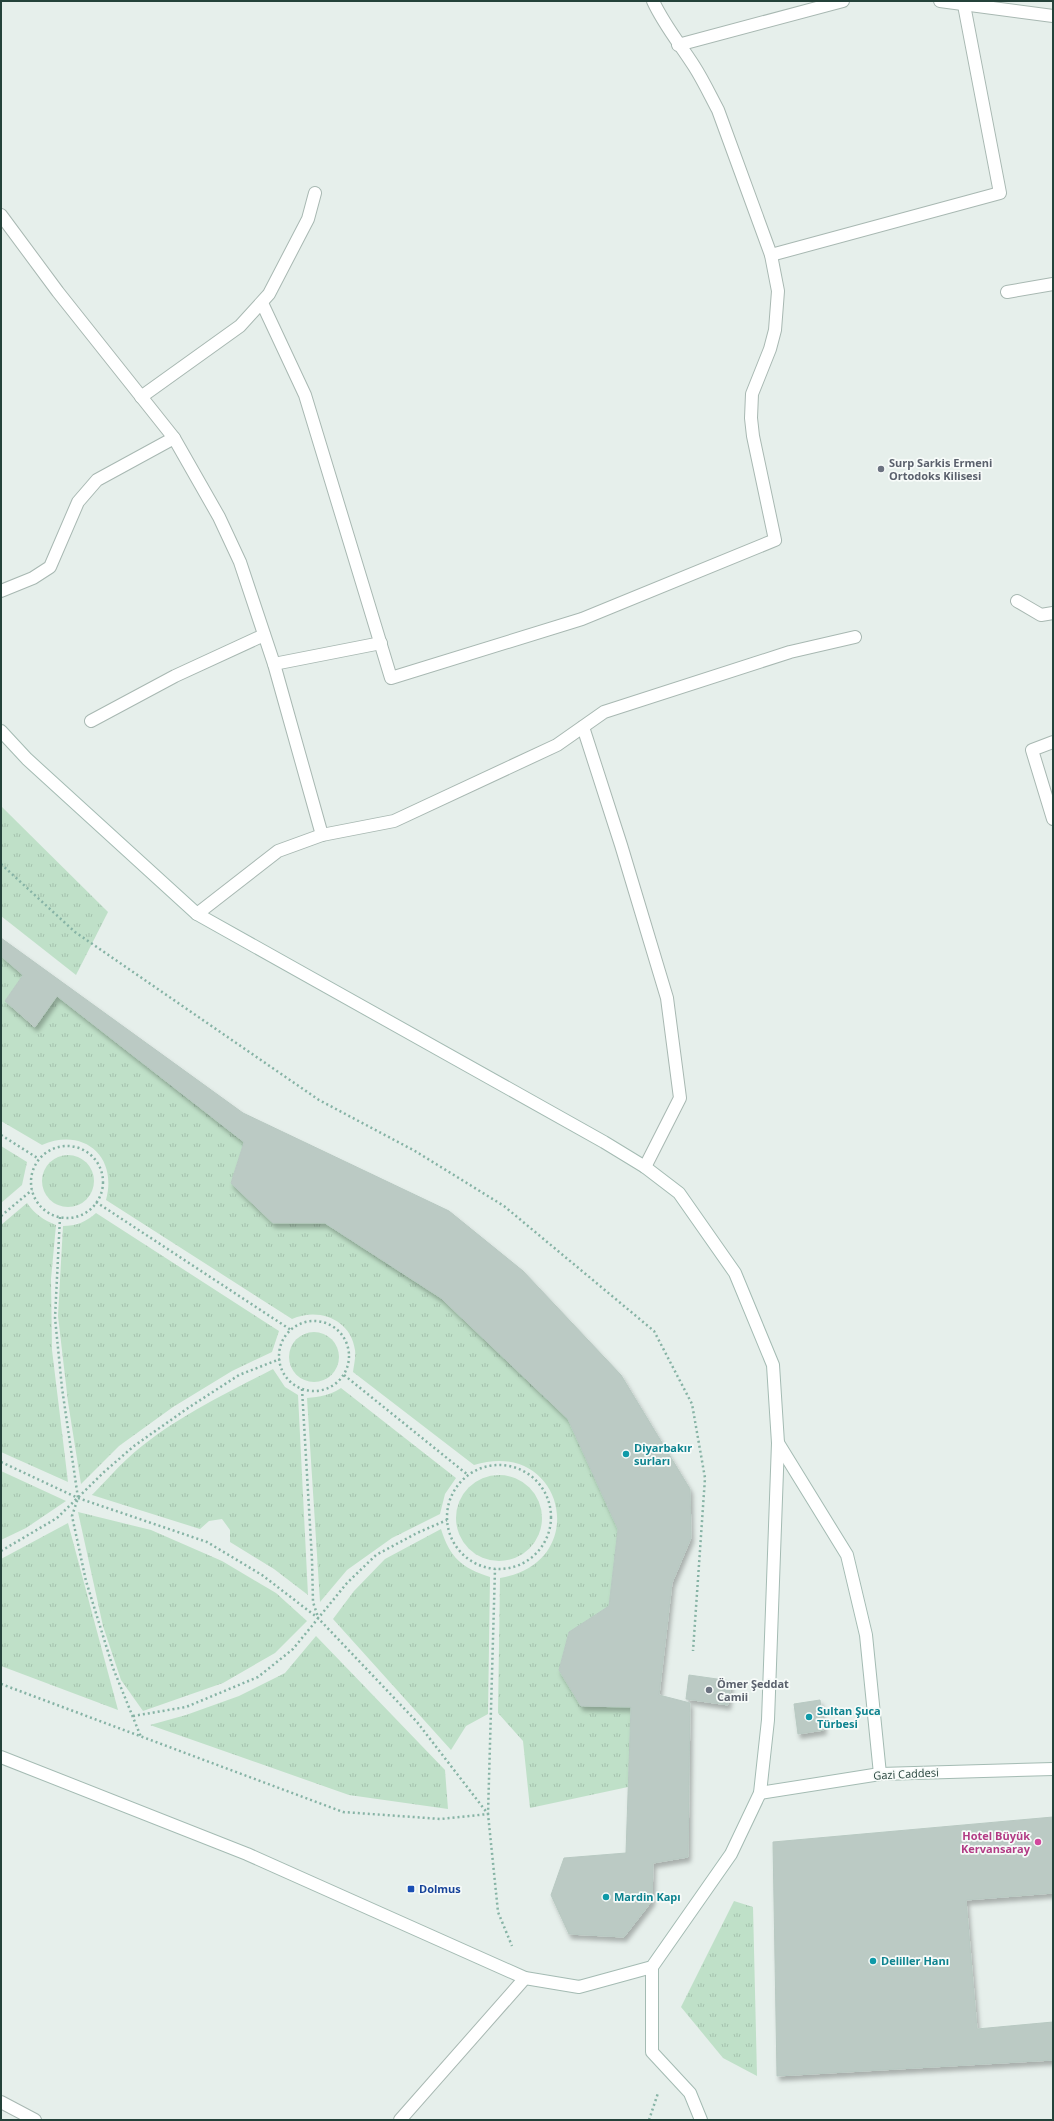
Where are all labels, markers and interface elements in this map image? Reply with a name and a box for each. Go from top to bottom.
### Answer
place label: Surp Sarkis Ermeni Ortodoks Kilisesi [889,455,992,483]
marker: Surp Sarkis Ermeni Ortodoks Kilisesi [876,464,886,474]
place label: Diyarbakır surları [634,1440,692,1468]
marker: Diyarbakır surları [621,1449,631,1459]
place label: Ömer Şeddat Camii [717,1676,789,1704]
marker: Ömer Şeddat Camii [704,1685,714,1695]
place label: Sultan Şuca Türbesi [817,1703,881,1731]
marker: Sultan Şuca Türbesi [804,1712,814,1722]
street label: Gazi Caddesi [873,1764,939,1783]
place label: Hotel Büyük Kervansaray [961,1828,1031,1856]
marker: Hotel Büyük Kervansaray [1033,1837,1043,1847]
place label: Dolmus [419,1881,461,1896]
marker: Dolmus [406,1884,416,1894]
place label: Mardin Kapı [614,1889,681,1904]
marker: Mardin Kapı [601,1892,611,1902]
place label: Deliller Hanı [881,1953,949,1968]
marker: Deliller Hanı [868,1956,878,1966]

